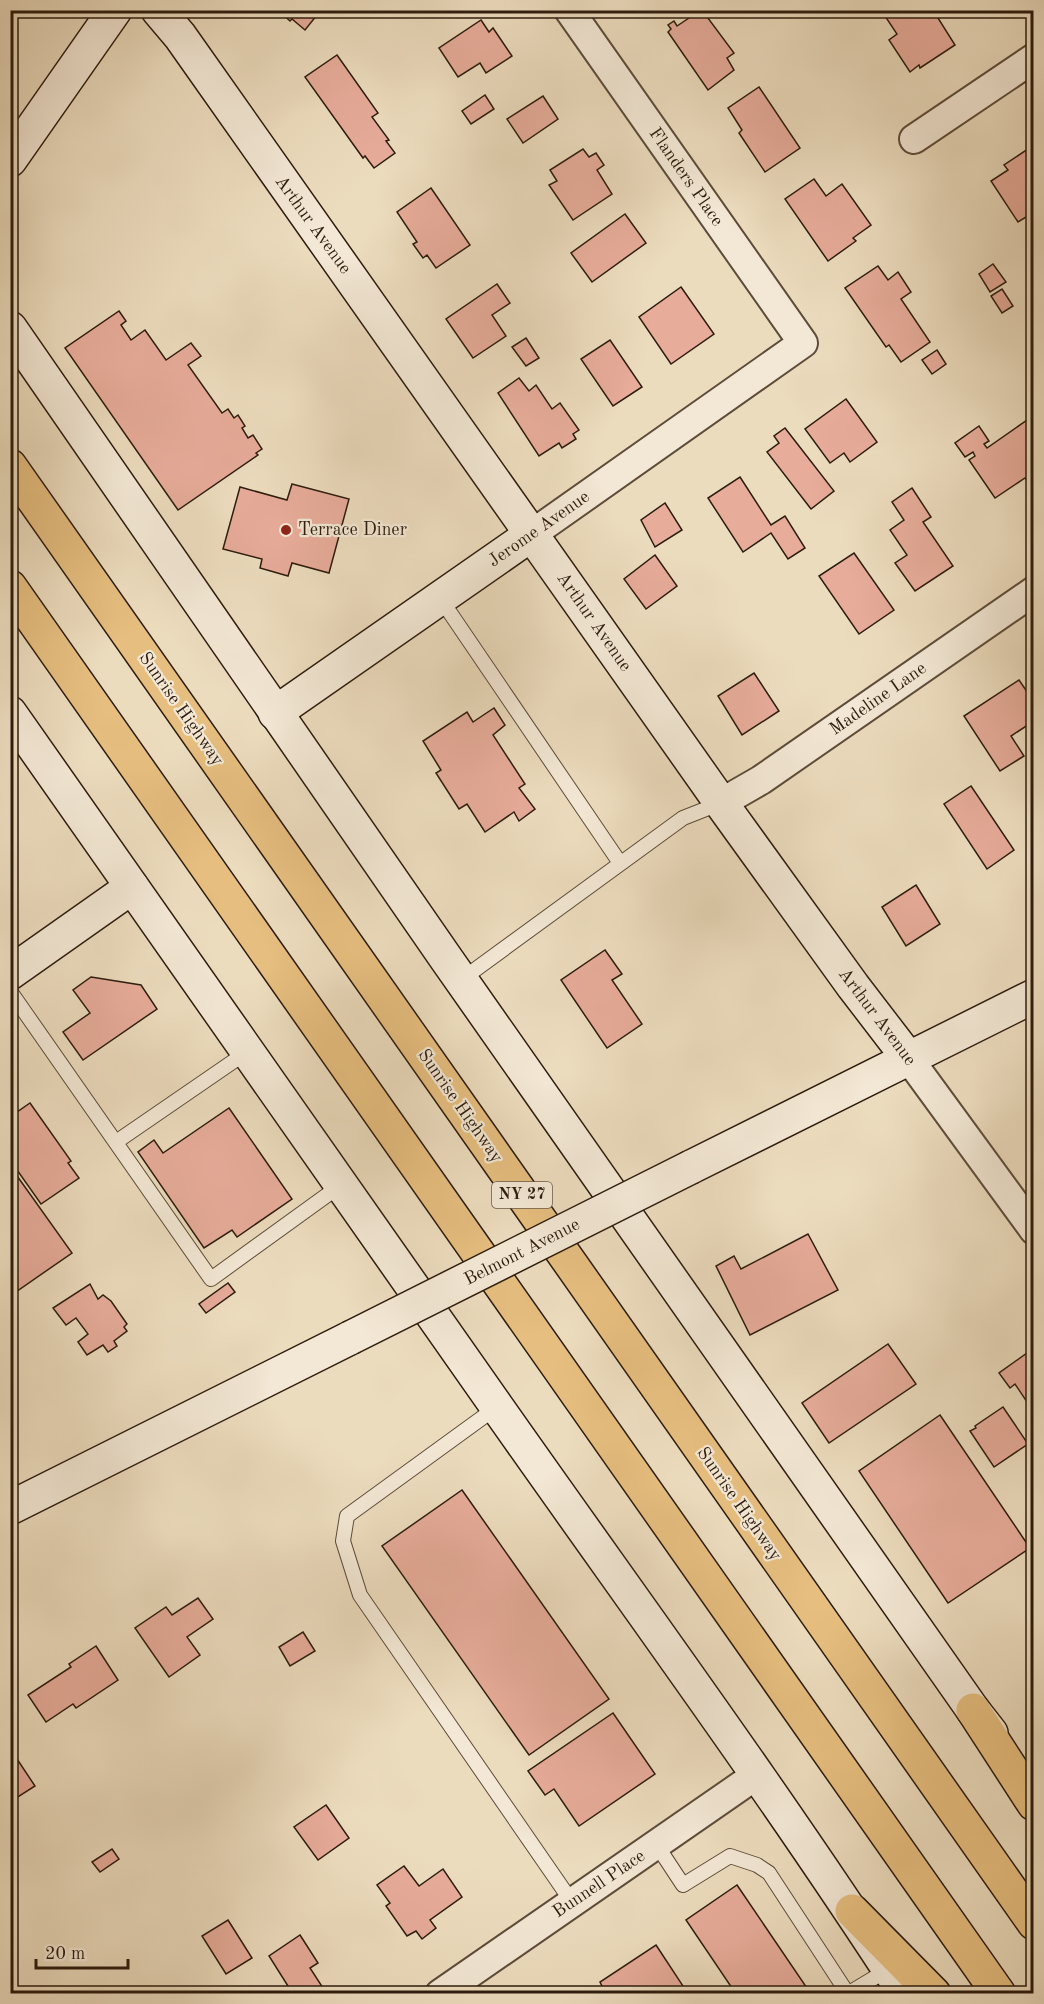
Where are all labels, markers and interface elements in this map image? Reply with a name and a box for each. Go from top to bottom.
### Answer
street label: Flanders Place [645,124,727,230]
street label: Arthur Avenue [271,173,355,277]
street label: Jerome Avenue [485,487,593,571]
place label: Terrace Diner [298,521,408,539]
marker: Terrace Diner [279,523,293,537]
street label: Arthur Avenue [553,569,635,675]
street label: Sunrise Highway [135,649,227,769]
street label: Madeline Lane [826,659,930,739]
street label: Arthur Avenue [835,965,919,1069]
street label: Sunrise Highway [414,1046,506,1166]
road number: NY 27 [492,1182,552,1208]
street label: Belmont Avenue [461,1215,583,1289]
street label: Sunrise Highway [693,1444,785,1564]
street label: Bunnell Place [550,1847,648,1921]
scale bar [36,1932,128,1970]
text: 20 m [45,1945,85,1963]

